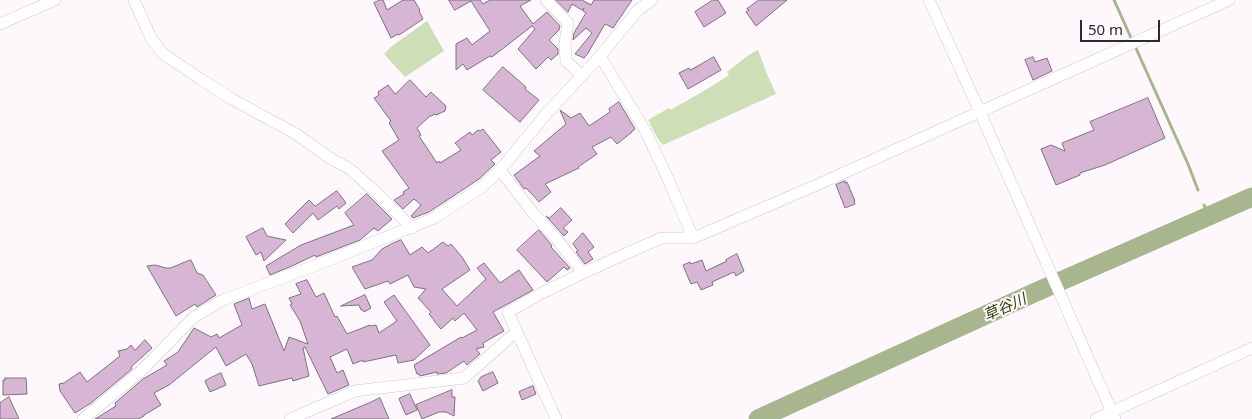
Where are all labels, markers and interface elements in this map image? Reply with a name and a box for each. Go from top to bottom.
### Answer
scale bar [1082,10,1162,42]
text: 50 m [1088,19,1123,39]
water label: 草谷川 [981,291,1029,325]

